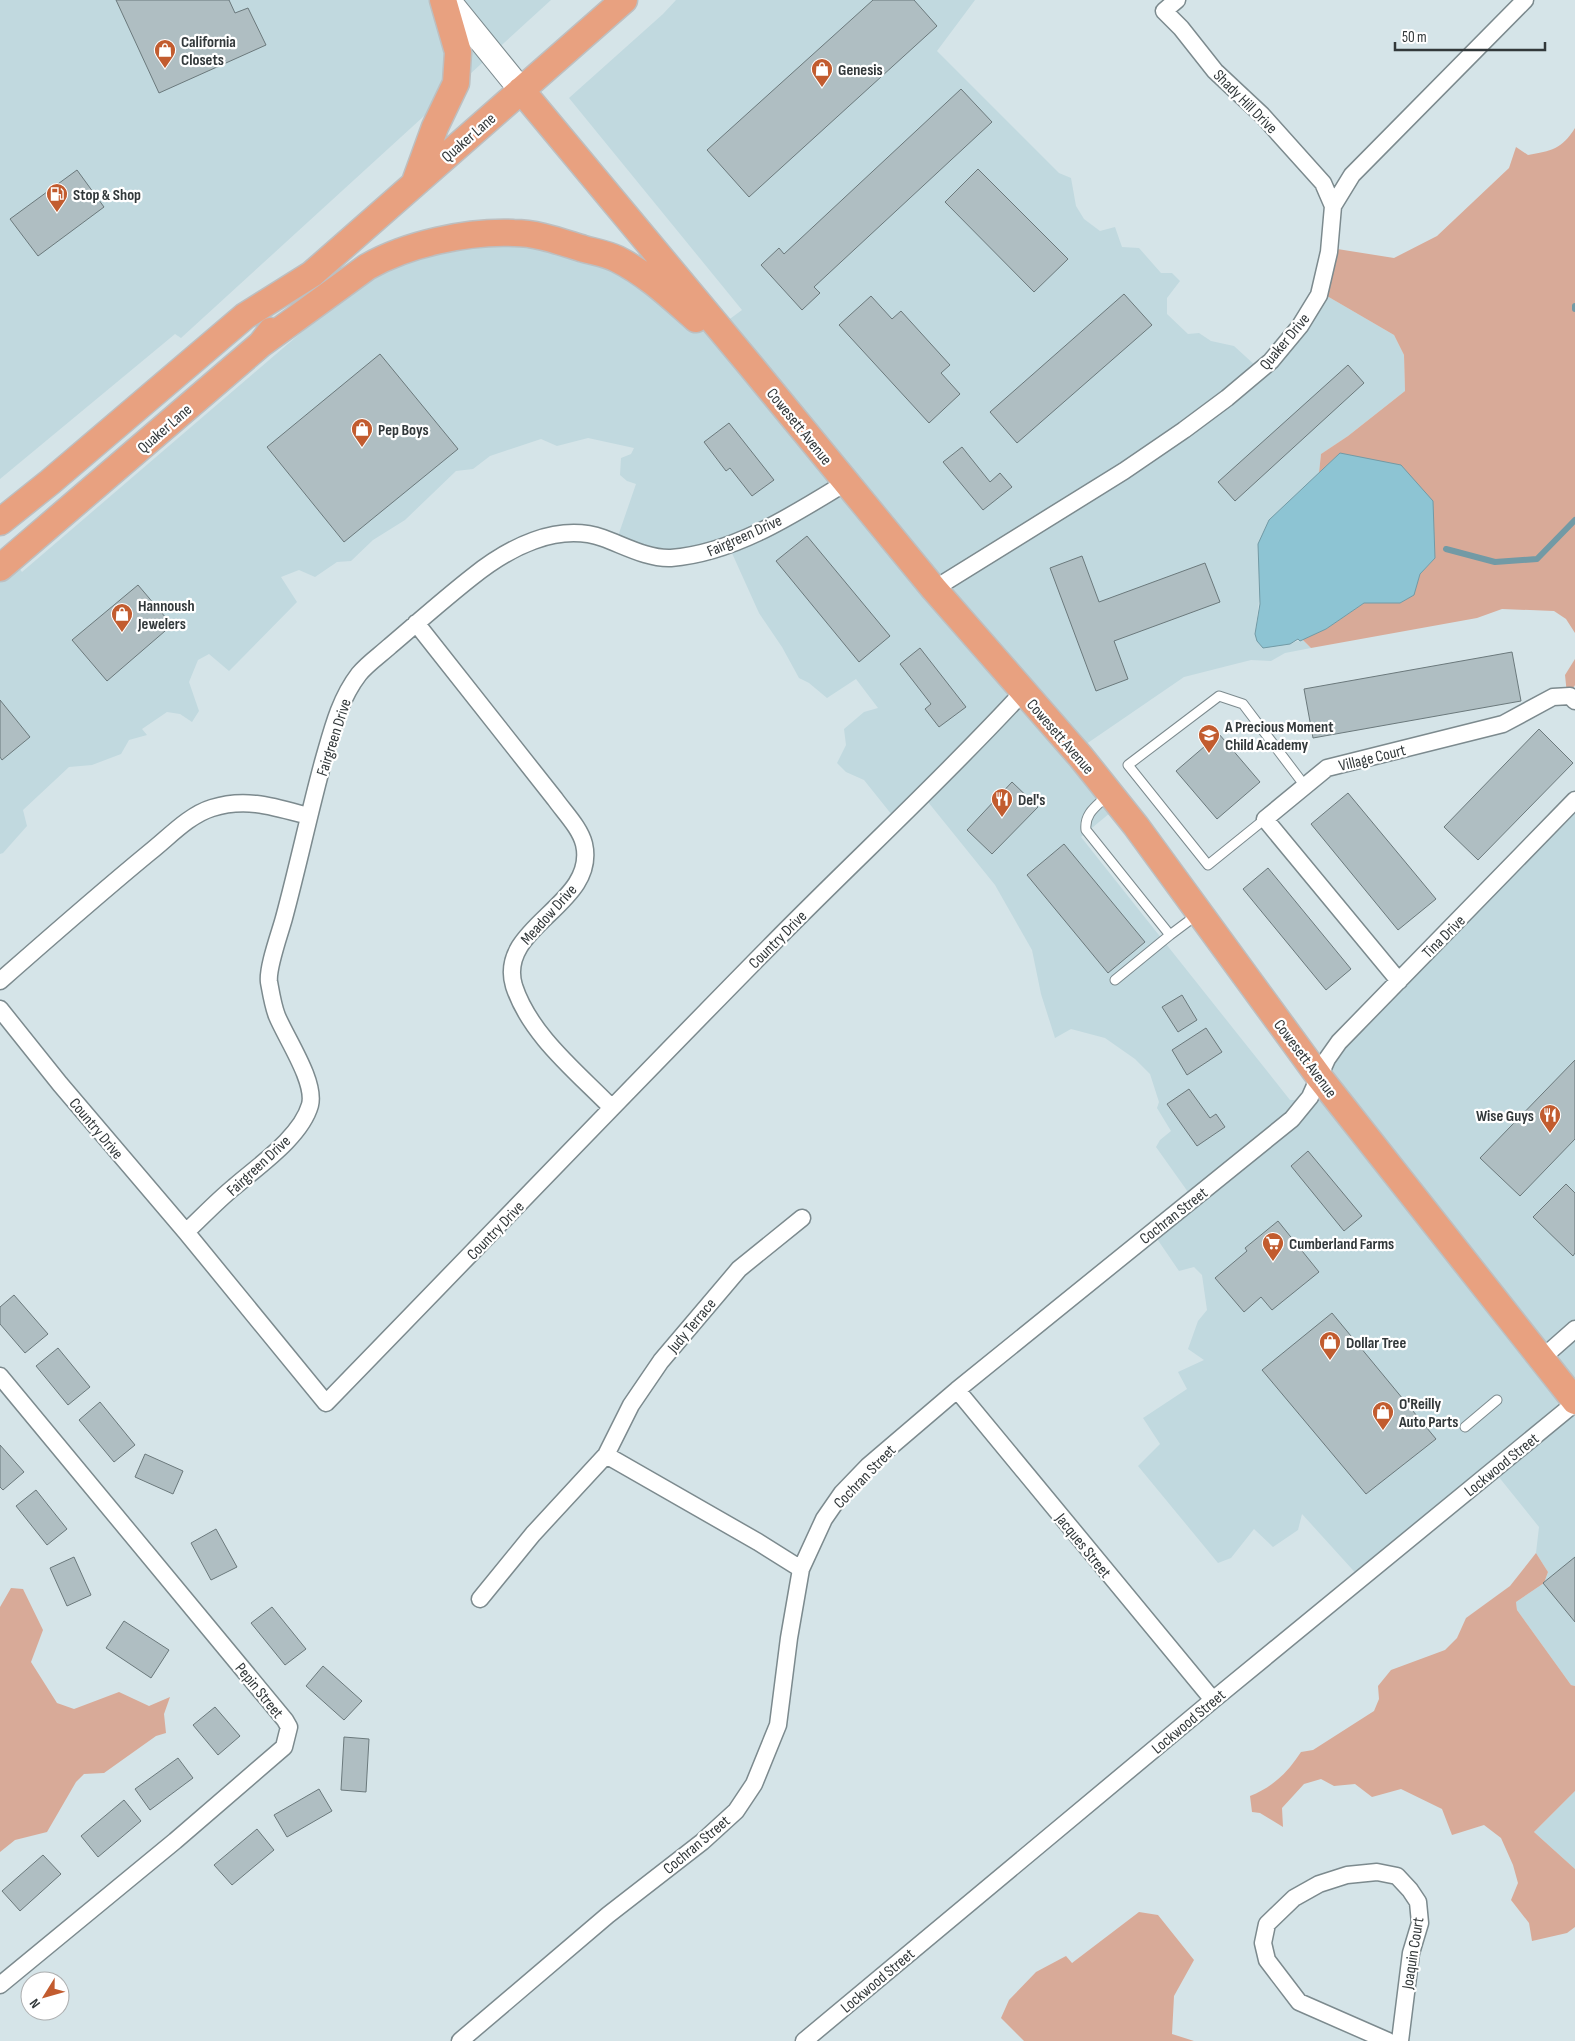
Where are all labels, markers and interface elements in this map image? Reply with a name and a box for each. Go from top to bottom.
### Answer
scale bar [1395,20,1545,52]
text: 50 m [1402,28,1427,47]
place label: California Closets [181,33,236,70]
shop icon: California Closets [153,38,177,69]
shop icon: Genesis [810,57,834,88]
place label: Genesis [838,61,883,80]
street label: Shady Hill Drive [1209,66,1281,138]
street label: Quaker Lane [438,109,500,167]
fuel station icon: Stop & Shop [45,182,69,213]
place label: Stop & Shop [73,186,141,205]
street label: Quaker Drive [1256,310,1314,374]
street label: Cowesett Avenue [762,385,836,469]
street label: Quaker Lane [134,400,196,458]
shop icon: Pep Boys [350,417,374,448]
place label: Pep Boys [378,421,429,440]
street label: Fairgreen Drive [704,511,785,561]
place label: Hannoush Jewelers [137,597,195,634]
shop icon: Hannoush Jewelers [110,602,134,633]
street label: Fairgreen Drive [313,696,356,778]
street label: Cowesett Avenue [1022,696,1098,778]
place label: A Precious Moment Child Academy [1224,718,1334,755]
school or university icon: A Precious Moment Child Academy [1197,723,1221,754]
street label: Village Court [1337,741,1408,776]
restaurant icon: Del's [990,787,1014,818]
place label: Del's [1018,791,1045,810]
street label: Meadow Drive [517,881,581,949]
street label: Country Drive [745,907,811,973]
street label: Tina Drive [1419,912,1470,963]
street label: Cowesett Avenue [1269,1016,1340,1102]
street label: Country Drive [65,1094,127,1163]
restaurant icon: Wise Guys [1538,1103,1562,1134]
place label: Wise Guys [1476,1107,1534,1126]
street label: Fairgreen Drive [223,1132,295,1200]
street label: Cochran Street [1136,1184,1212,1249]
street label: Country Drive [463,1198,529,1264]
supermarket icon: Cumberland Farms [1261,1231,1285,1262]
place label: Cumberland Farms [1289,1235,1394,1254]
street label: Judy Terrace [663,1295,720,1358]
shop icon: Dollar Tree [1318,1330,1342,1361]
place label: Dollar Tree [1346,1334,1406,1353]
place label: O'Reilly Auto Parts [1398,1395,1458,1432]
shop icon: O'Reilly Auto Parts [1371,1400,1395,1431]
street label: Lockwood Street [1461,1429,1543,1501]
street label: Cochran Street [830,1441,900,1513]
street label: Jacques Street [1050,1509,1115,1582]
street label: Pepin Street [231,1659,287,1723]
street label: Lockwood Street [1148,1686,1230,1758]
street label: Cochran Street [660,1812,734,1879]
street label: Joaquin Court [1398,1916,1429,1991]
street label: Lockwood Street [837,1945,919,2017]
north arrow [20,1971,70,2021]
text: N [26,1995,44,2012]

